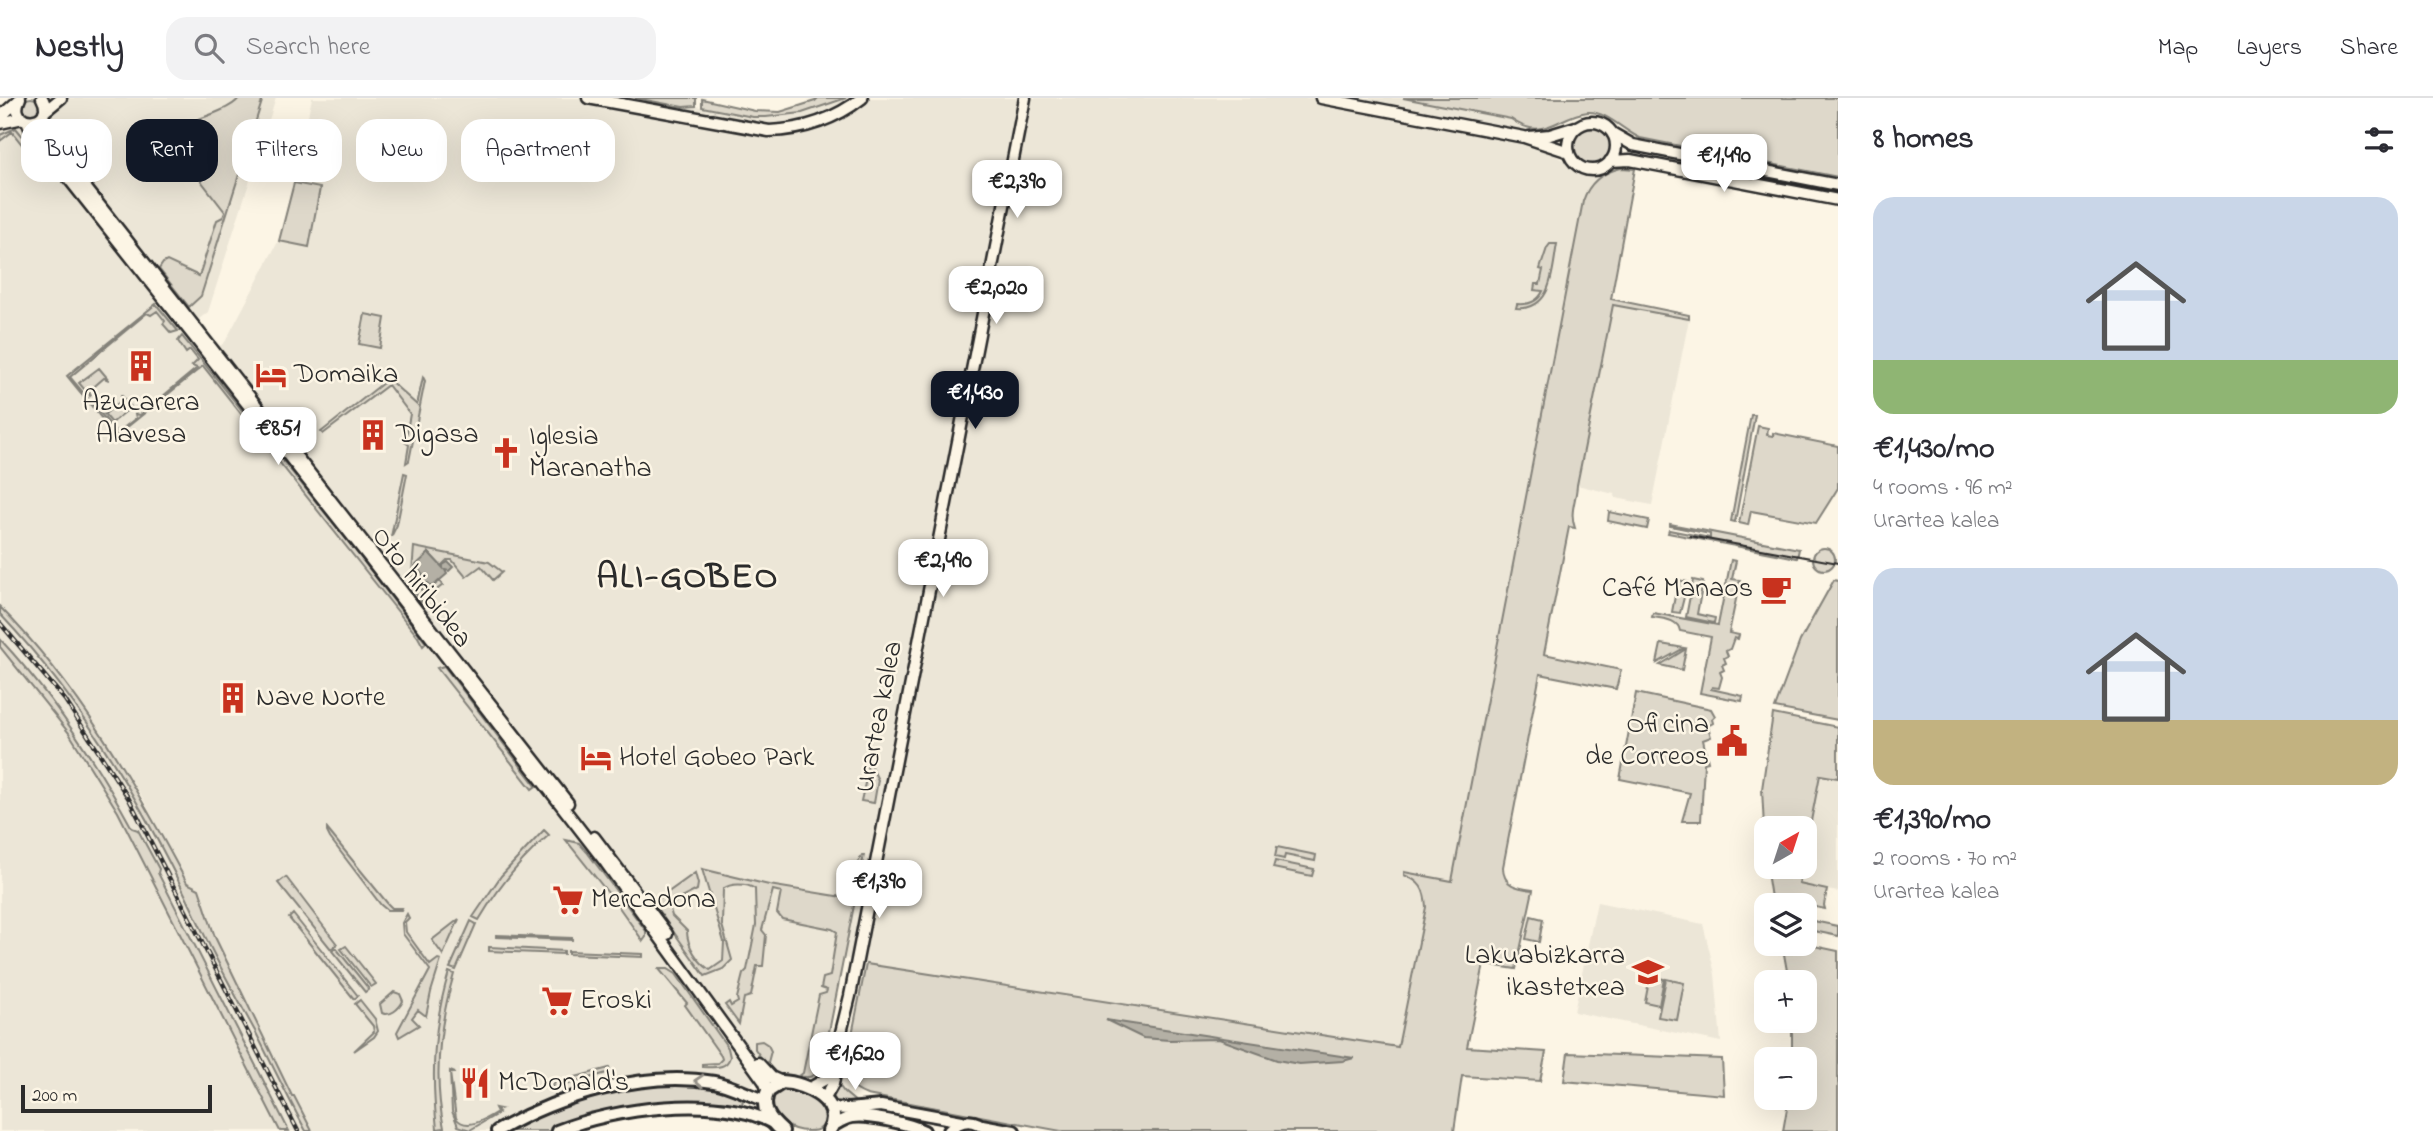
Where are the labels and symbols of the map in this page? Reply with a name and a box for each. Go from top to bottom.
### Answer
pin: €1,490 [1667,134,1781,194]
pin: €2,390 [960,160,1074,220]
pin: €2,020 [939,266,1053,326]
building icon: Azucarera Alavesa [124,349,158,383]
place label: Domaika [293,355,398,396]
hotel icon: Domaika [254,358,288,392]
pin: €1,430 [918,372,1032,431]
place label: Azucarera Alavesa [82,383,200,456]
pin: €851 [237,408,319,467]
place label: Digasa [395,415,479,456]
place label: Iglesia Maranatha [529,417,652,490]
building icon: Digasa [356,418,390,452]
church icon: Iglesia Maranatha [489,436,523,470]
street label: Oto hiribidea [360,518,482,658]
pin: €2,490 [886,540,1000,599]
district label: ALI-GOBEO [596,553,780,604]
place label: Café Manaos [1602,569,1753,610]
cafe icon: Café Manaos [1759,572,1793,606]
street label: Urartea kalea [845,637,915,797]
place label: Nave Norte [256,678,386,719]
building icon: Nave Norte [216,681,250,715]
place label: Oficina de Correos [1585,705,1709,778]
public building icon: Oficina de Correos [1715,724,1749,758]
place label: Hotel Gobeo Park [619,738,815,779]
hotel icon: Hotel Gobeo Park [579,741,613,775]
north arrow [1754,816,1816,878]
pin: €1,390 [822,860,936,920]
place label: Mercadona [591,880,716,921]
supermarket icon: Mercadona [551,883,585,917]
place label: Lakuabizkarra ikastetxea [1465,936,1625,1009]
school or university icon: Lakuabizkarra ikastetxea [1631,955,1665,989]
place label: Eroski [580,981,652,1022]
supermarket icon: Eroski [540,984,574,1018]
pin: €1,620 [798,1032,912,1092]
place label: McDonald's [498,1063,629,1104]
restaurant icon: McDonald's [458,1066,492,1100]
one-way arrow [694,1074,705,1089]
scale bar [21,1082,212,1114]

